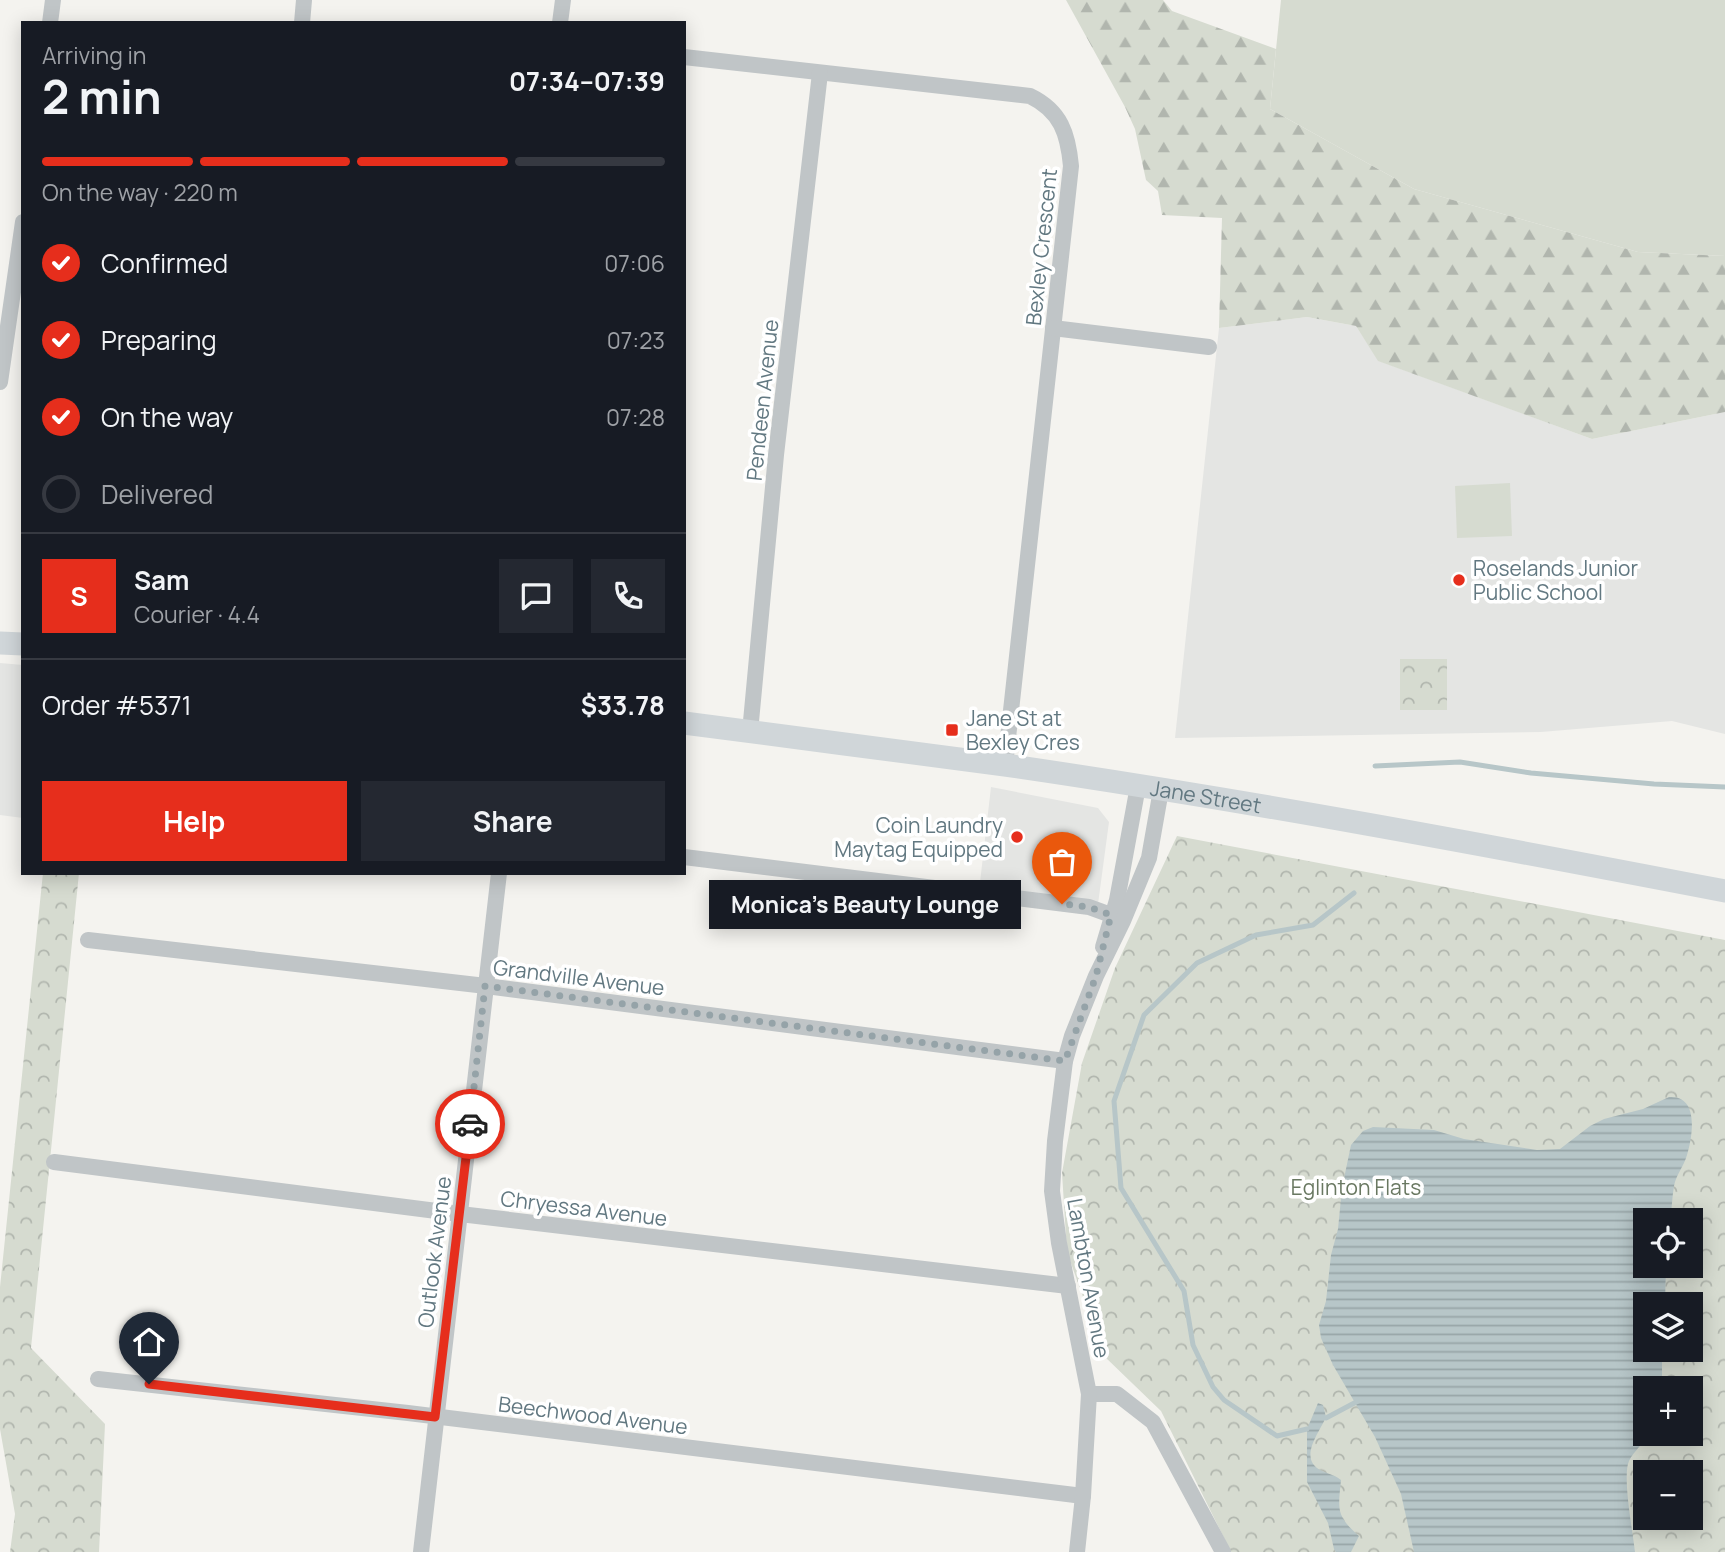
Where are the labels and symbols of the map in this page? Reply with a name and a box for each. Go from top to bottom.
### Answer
street label: Bexley Crescent [1019,167,1063,327]
street label: Pendeen Avenue [740,318,784,482]
place label: Roselands Junior Public School [1473,554,1639,606]
marker: Roselands Junior Public School [1451,572,1467,588]
place label: Jane St at Bexley Cres [966,704,1080,756]
marker: Jane St at Bexley Cres [944,722,960,738]
street label: Jane Street [1148,773,1263,819]
place label: Coin Laundry Maytag Equipped [834,811,1003,863]
marker: Coin Laundry Maytag Equipped [1009,829,1025,845]
pin [1032,832,1092,904]
callout: Monica's Beauty Lounge [708,880,1020,928]
street label: Grandville Avenue [492,953,666,1001]
courier [435,1089,505,1159]
park label: Eglinton Flats [1291,1173,1421,1201]
street label: Outlook Avenue [411,1175,457,1329]
street label: Chryessa Avenue [499,1184,669,1232]
street label: Lambton Avenue [1061,1196,1117,1360]
pin [119,1312,179,1384]
street label: Beechwood Avenue [497,1389,689,1441]

